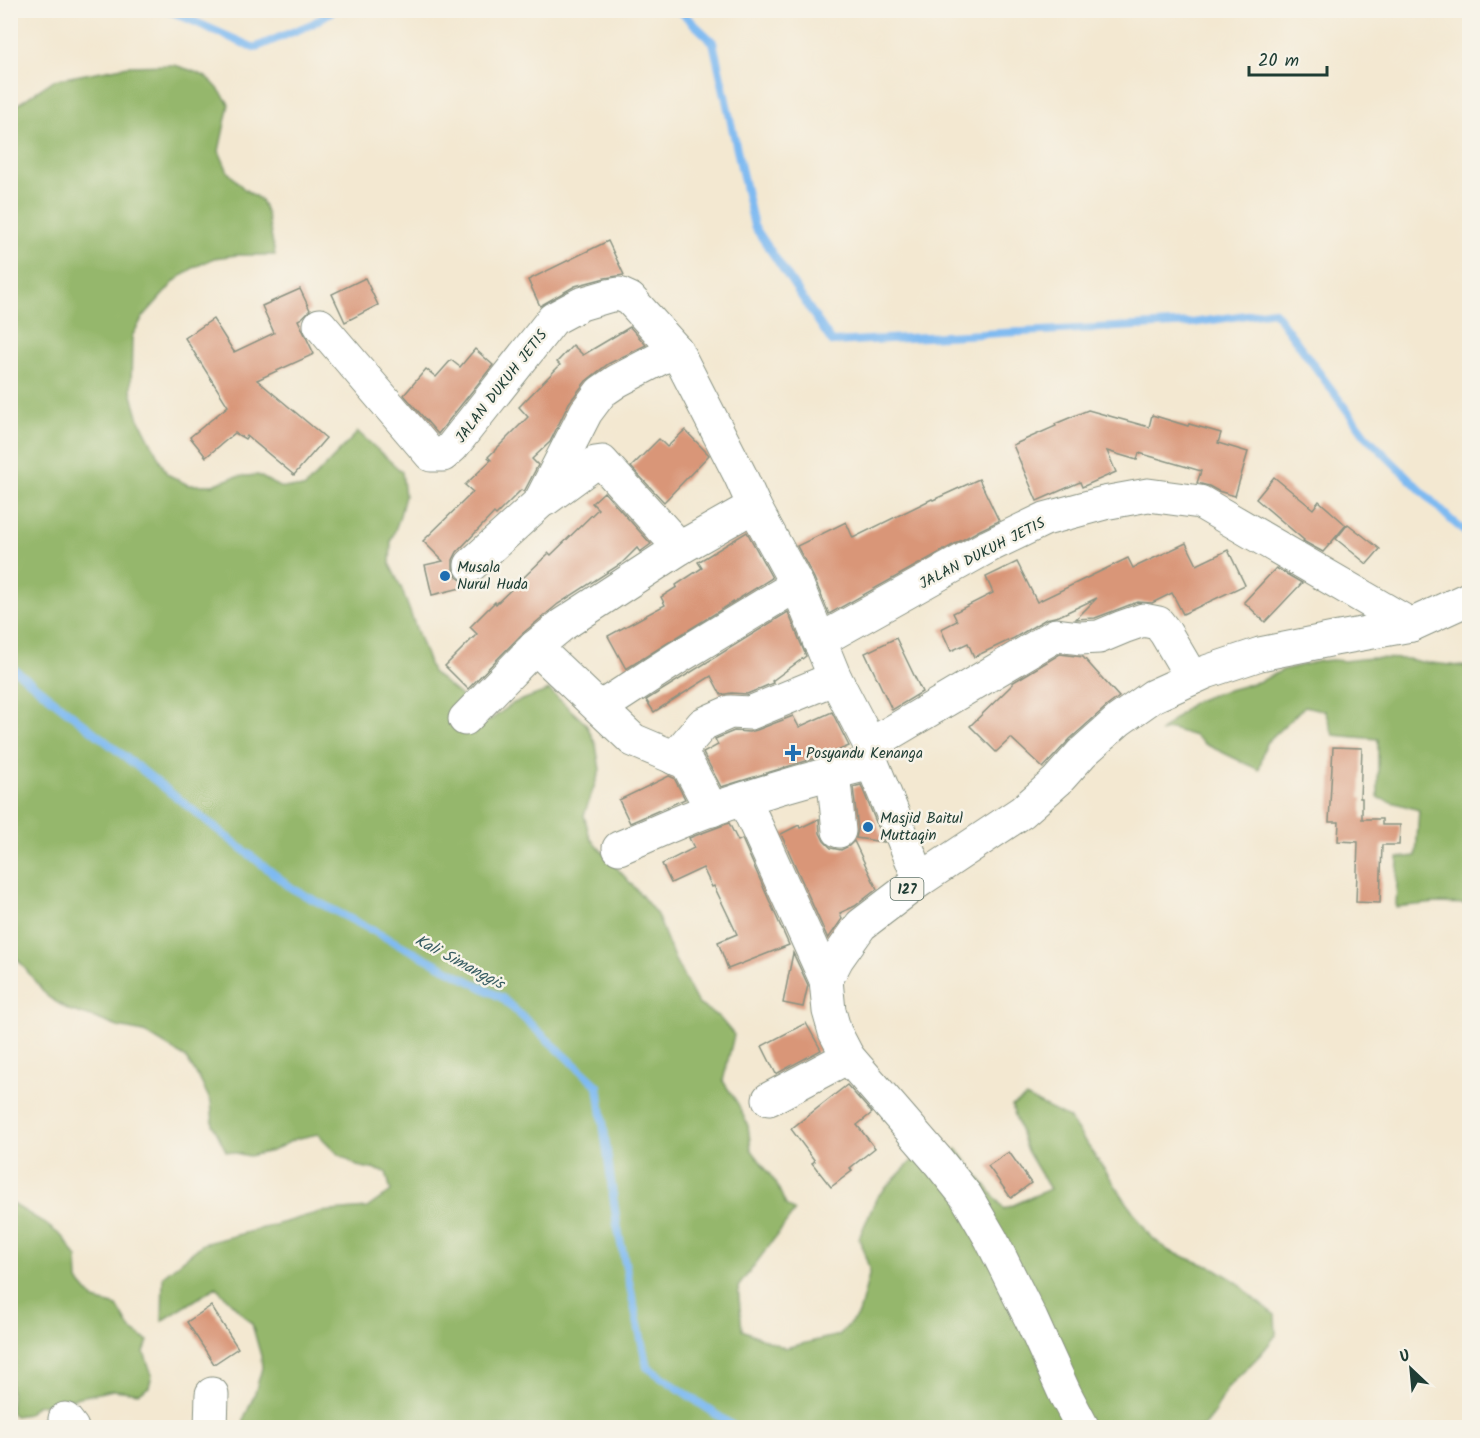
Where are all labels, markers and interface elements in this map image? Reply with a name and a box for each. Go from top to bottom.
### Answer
scale bar [1249,39,1327,77]
text: 20 m [1258,47,1299,76]
street label: JALAN DUKUH JETIS [450,325,554,449]
street label: JALAN DUKUH JETIS [915,512,1050,596]
place label: Musala Nurul Huda [457,556,528,597]
marker: Musala Nurul Huda [438,569,452,583]
place label: Posyandu Kenanga [806,742,923,766]
marker: Posyandu Kenanga [784,744,802,762]
place label: Masjid Baitul Muttaqin [880,807,963,848]
marker: Masjid Baitul Muttaqin [861,820,875,834]
road number: 127 [890,878,924,900]
water label: Kali Simanggis [410,928,510,997]
north arrow [1381,1339,1441,1399]
text: U [1395,1343,1415,1370]

